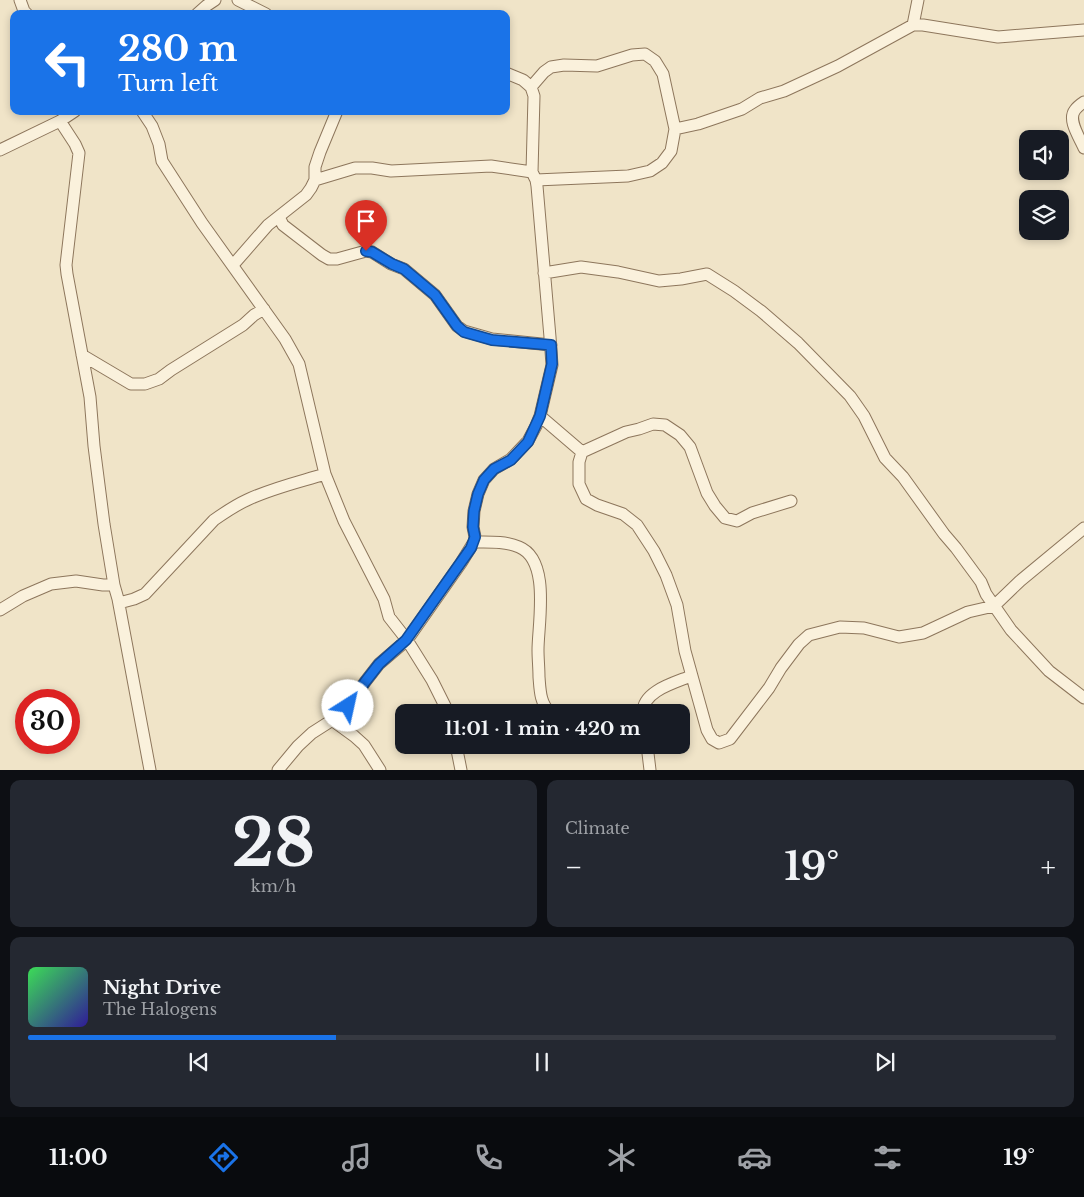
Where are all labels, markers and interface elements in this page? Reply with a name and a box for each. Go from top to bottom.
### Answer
text: 280 m [118,27,237,70]
icon: left [35,30,100,95]
text: Turn left [118,70,218,97]
map controls [1019,130,1069,240]
button: sound [1019,130,1069,180]
button: layers [1019,190,1069,240]
pin [345,200,387,251]
icon: arrive [352,207,380,235]
position arrow [321,679,373,731]
speed limit sign: 30 [15,689,80,754]
text: 11:01 · 1 min · 420 m [445,717,640,740]
text: 28 [232,803,315,884]
text: Climate [565,818,630,838]
text: 19° [784,843,839,890]
text: − [565,850,583,885]
text: + [1041,850,1056,885]
text: km/h [251,876,296,896]
text: Night Drive [103,976,221,999]
text: The Halogens [103,999,217,1019]
icon: previous [185,1048,213,1076]
icon: pause [528,1048,556,1076]
icon: next [871,1048,899,1076]
icon: directions [206,1140,241,1175]
icon: music [339,1140,374,1175]
icon: phone [471,1140,506,1175]
icon: climate [604,1140,639,1175]
icon: car [737,1140,772,1175]
icon: filters [870,1140,905,1175]
text: 11:00 [49,1144,108,1171]
text: 19° [1003,1144,1035,1171]

